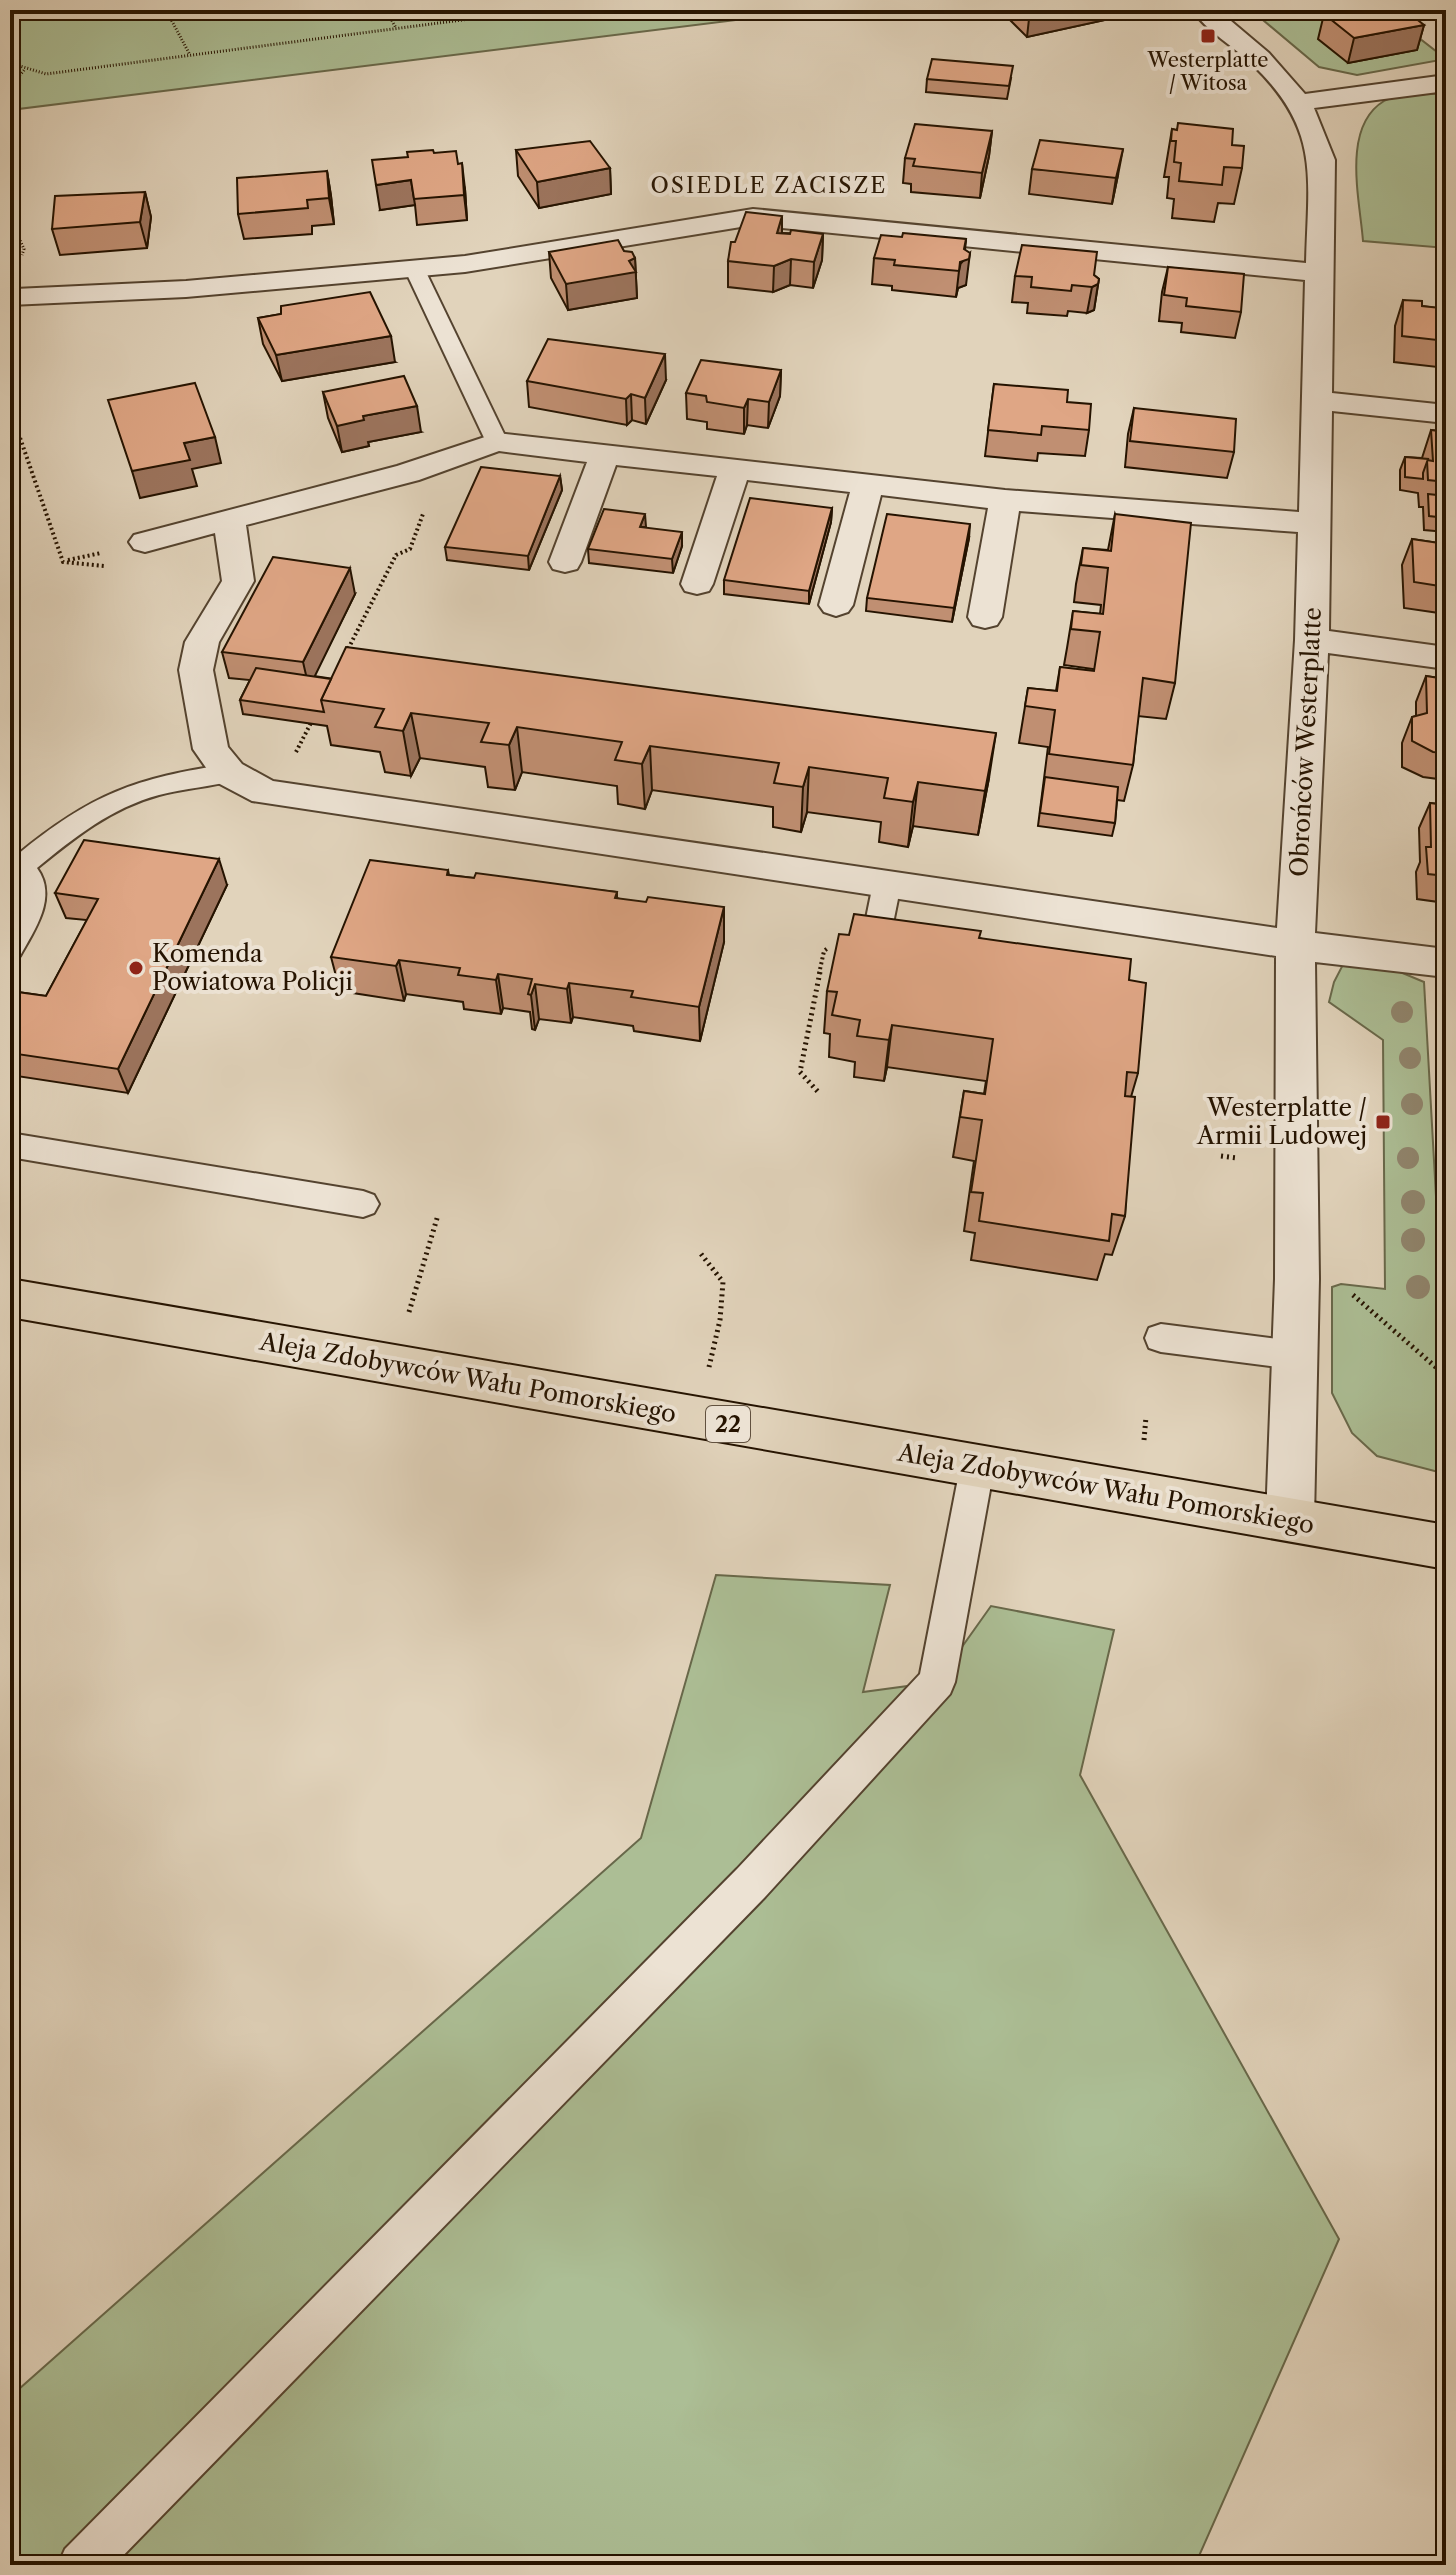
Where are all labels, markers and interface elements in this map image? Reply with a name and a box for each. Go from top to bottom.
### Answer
marker: Westerplatte / Witosa [1199,27,1217,45]
place label: Westerplatte / Witosa [1147,48,1268,95]
district label: OSIEDLE ZACISZE [651,172,887,199]
street label: Obrońców Westerplatte [1284,606,1327,878]
place label: Komenda Powiatowa Policji [152,939,353,996]
marker: Komenda Powiatowa Policji [127,959,145,977]
place label: Westerplatte / Armii Ludowej [1196,1093,1367,1150]
marker: Westerplatte / Armii Ludowej [1374,1113,1392,1131]
street label: Aleja Zdobywców Wału Pomorskiego [257,1326,678,1428]
road number: 22 [706,1406,750,1442]
street label: Aleja Zdobywców Wału Pomorskiego [895,1437,1316,1539]

